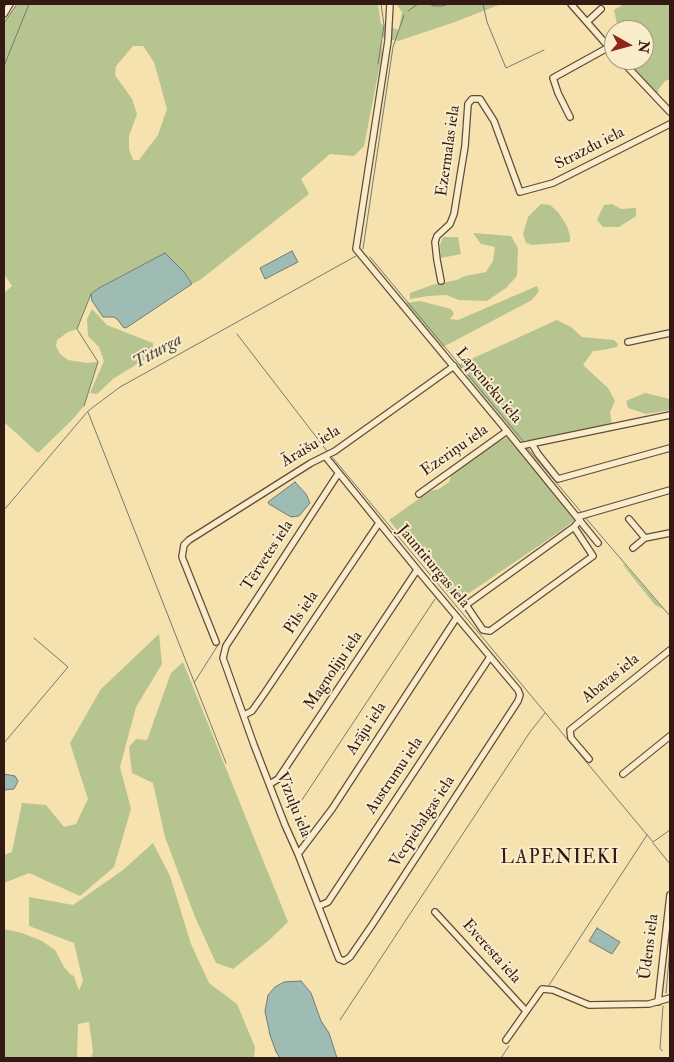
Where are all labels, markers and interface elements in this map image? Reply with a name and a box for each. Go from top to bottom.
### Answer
north arrow [604,20,654,70]
text: N [634,39,653,54]
street label: Ezermalas iela [433,104,465,198]
street label: Strazdu iela [552,123,628,175]
water label: Titurga [130,330,186,374]
street label: Lapenieku iela [451,344,525,428]
street label: Ezeriņu iela [418,421,492,481]
street label: Āraišu iela [278,422,344,472]
street label: Tērvetes iela [238,517,298,595]
street label: Jauntiturgas iela [393,521,473,613]
street label: Pils iela [281,588,323,638]
street label: Magnoliju iela [301,628,367,714]
street label: Abavas iela [578,650,644,708]
street label: Arāju iela [343,699,391,759]
street label: Austrumu iela [362,734,428,818]
street label: Vizuļu iela [271,770,315,840]
street label: Vecpiebalgas iela [386,773,460,871]
district label: LAPENIEKI [499,848,621,870]
street label: Ūdens iela [636,913,664,981]
street label: Everesta iela [457,916,525,988]

